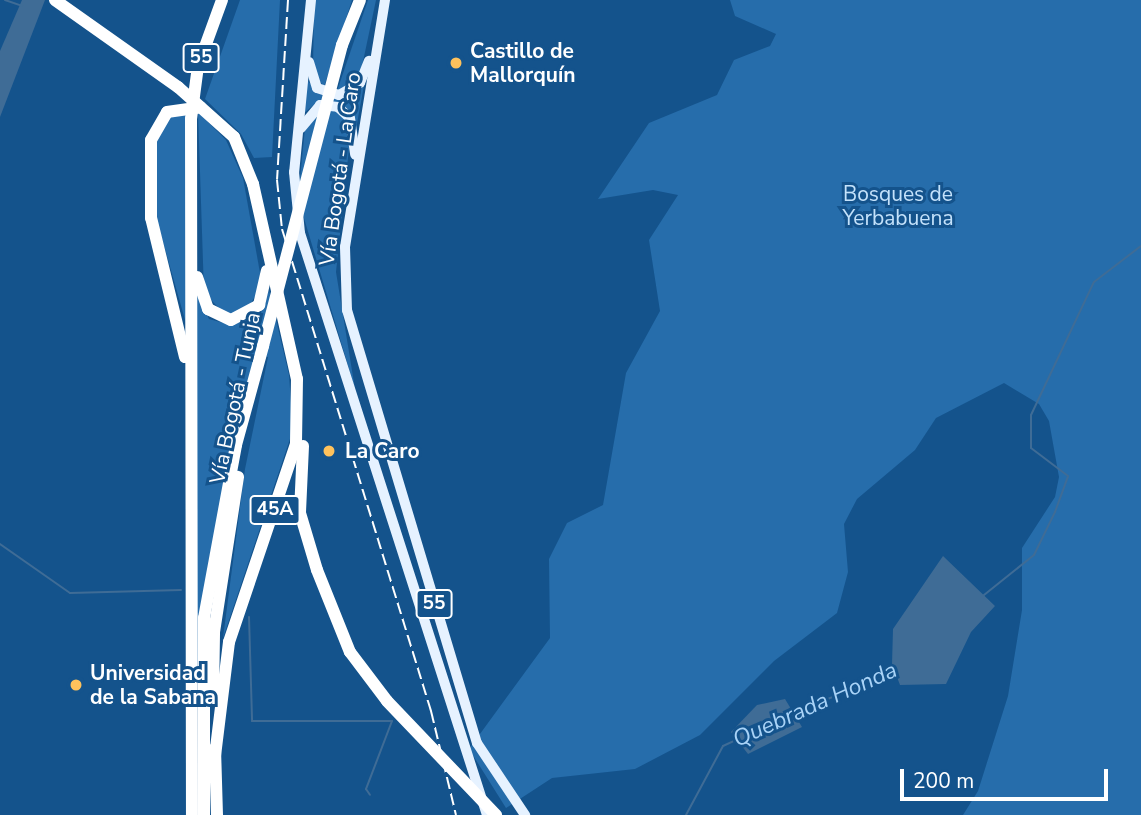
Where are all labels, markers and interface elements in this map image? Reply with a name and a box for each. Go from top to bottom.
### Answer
place label: Castillo de Mallorquín [470,38,576,88]
road number: 55 [182,43,220,74]
marker: Castillo de Mallorquín [448,55,464,71]
street label: Vía Bogotá - La Caro [314,70,366,268]
park label: Bosques de Yerbabuena [842,181,954,231]
street label: Vía Bogotá - Tunja [205,310,265,486]
place label: La Caro [345,438,419,464]
marker: La Caro [319,441,339,461]
road number: 45A [249,495,301,526]
road number: 55 [415,589,453,620]
water label: Quebrada Honda [729,656,901,754]
place label: Universidad de la Sabana [90,660,216,710]
marker: Universidad de la Sabana [68,677,84,693]
scale bar [903,756,1111,800]
text: 200 m [913,767,974,795]

